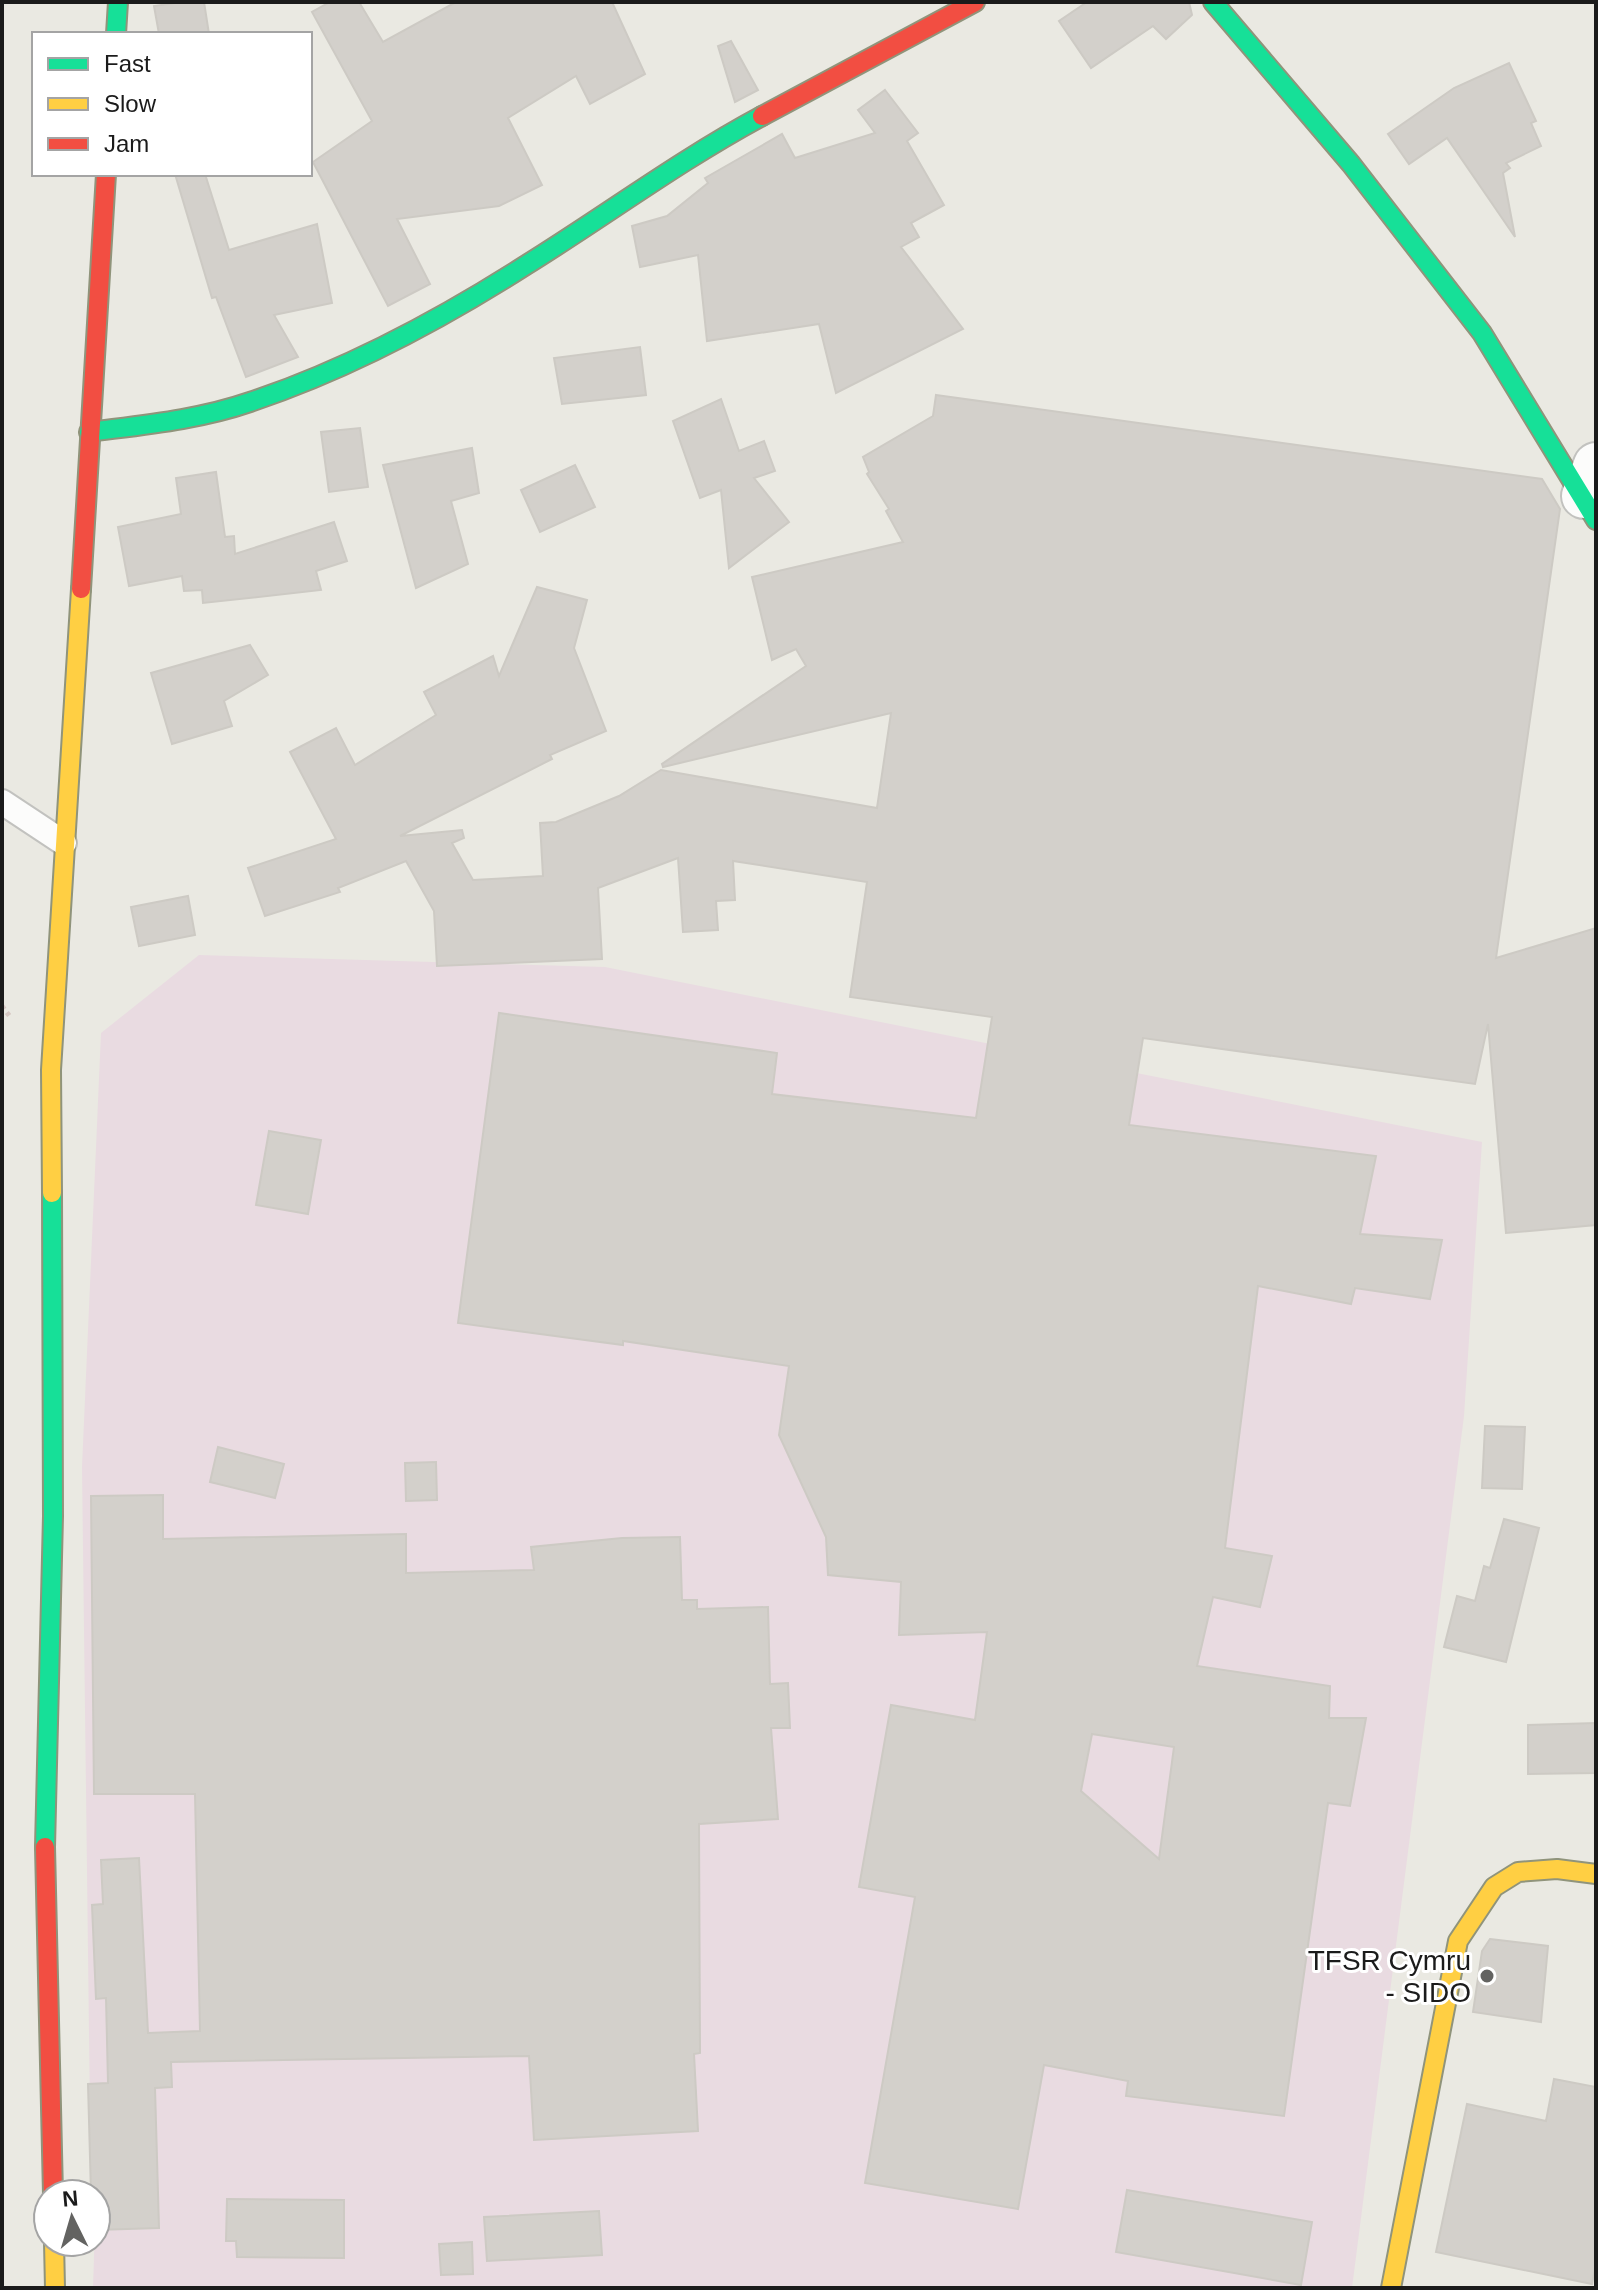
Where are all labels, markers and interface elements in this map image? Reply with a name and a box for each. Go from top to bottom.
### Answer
legend [32,32,312,176]
text: Fast [104,50,151,77]
text: Slow [104,90,157,117]
text: Jam [104,130,149,157]
place label: TFSR Cymru - SIDO [1308,1945,1471,2008]
marker: TFSR Cymru - SIDO [1478,1967,1496,1985]
north arrow [32,2178,112,2258]
text: N [61,2185,79,2212]

